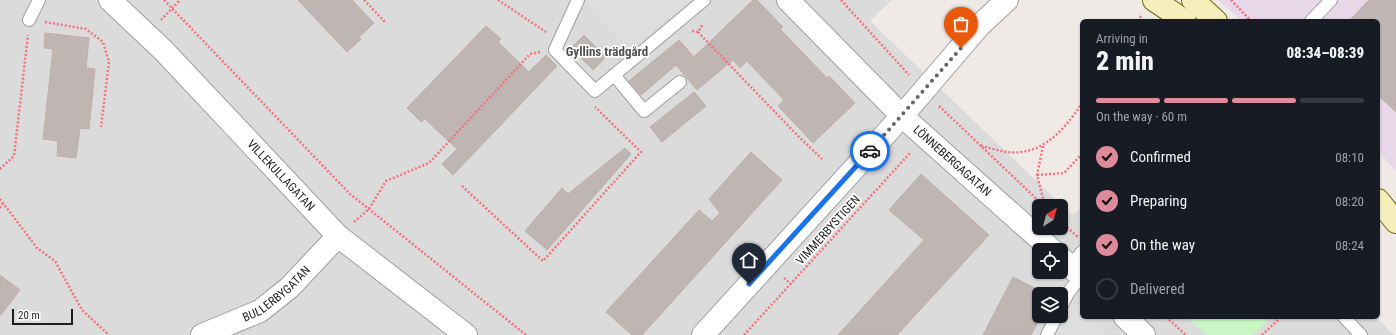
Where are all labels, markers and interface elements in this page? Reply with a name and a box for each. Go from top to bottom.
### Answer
pin [944,7.0,978,48]
icon: bag [950,13,972,35]
text: Arriving in [1096,31,1148,46]
district label: Gyllins trädgård [566,44,648,59]
text: 08:34–08:39 [1286,44,1364,62]
text: 2 min [1096,46,1154,76]
text: On the way · 60 m [1096,109,1187,124]
street label: LÖNNEBERGAGATAN [910,122,994,199]
courier [850,131,890,171]
street label: VILLEKULLAGATAN [244,137,318,214]
icon: car [859,140,881,162]
icon: check [1096,146,1118,168]
text: Confirmed [1130,148,1191,166]
text: 08:10 [1335,150,1364,165]
icon: check [1096,190,1118,212]
street label: VIMMERBYSTIGEN [793,192,863,268]
text: Preparing [1130,192,1187,210]
text: 08:20 [1335,194,1364,209]
north arrow [1032,199,1068,235]
map controls [1032,199,1068,323]
icon: check [1096,234,1118,256]
text: On the way [1130,236,1195,254]
text: 08:24 [1335,238,1364,253]
pin [732,243,766,284]
button: locate [1032,243,1068,279]
icon: home [738,249,760,271]
street label: BULLERBYGATAN [240,263,313,324]
text: Delivered [1130,280,1185,298]
button: layers [1032,287,1068,323]
scale bar [12,307,73,326]
text: 20 m [18,309,40,322]

